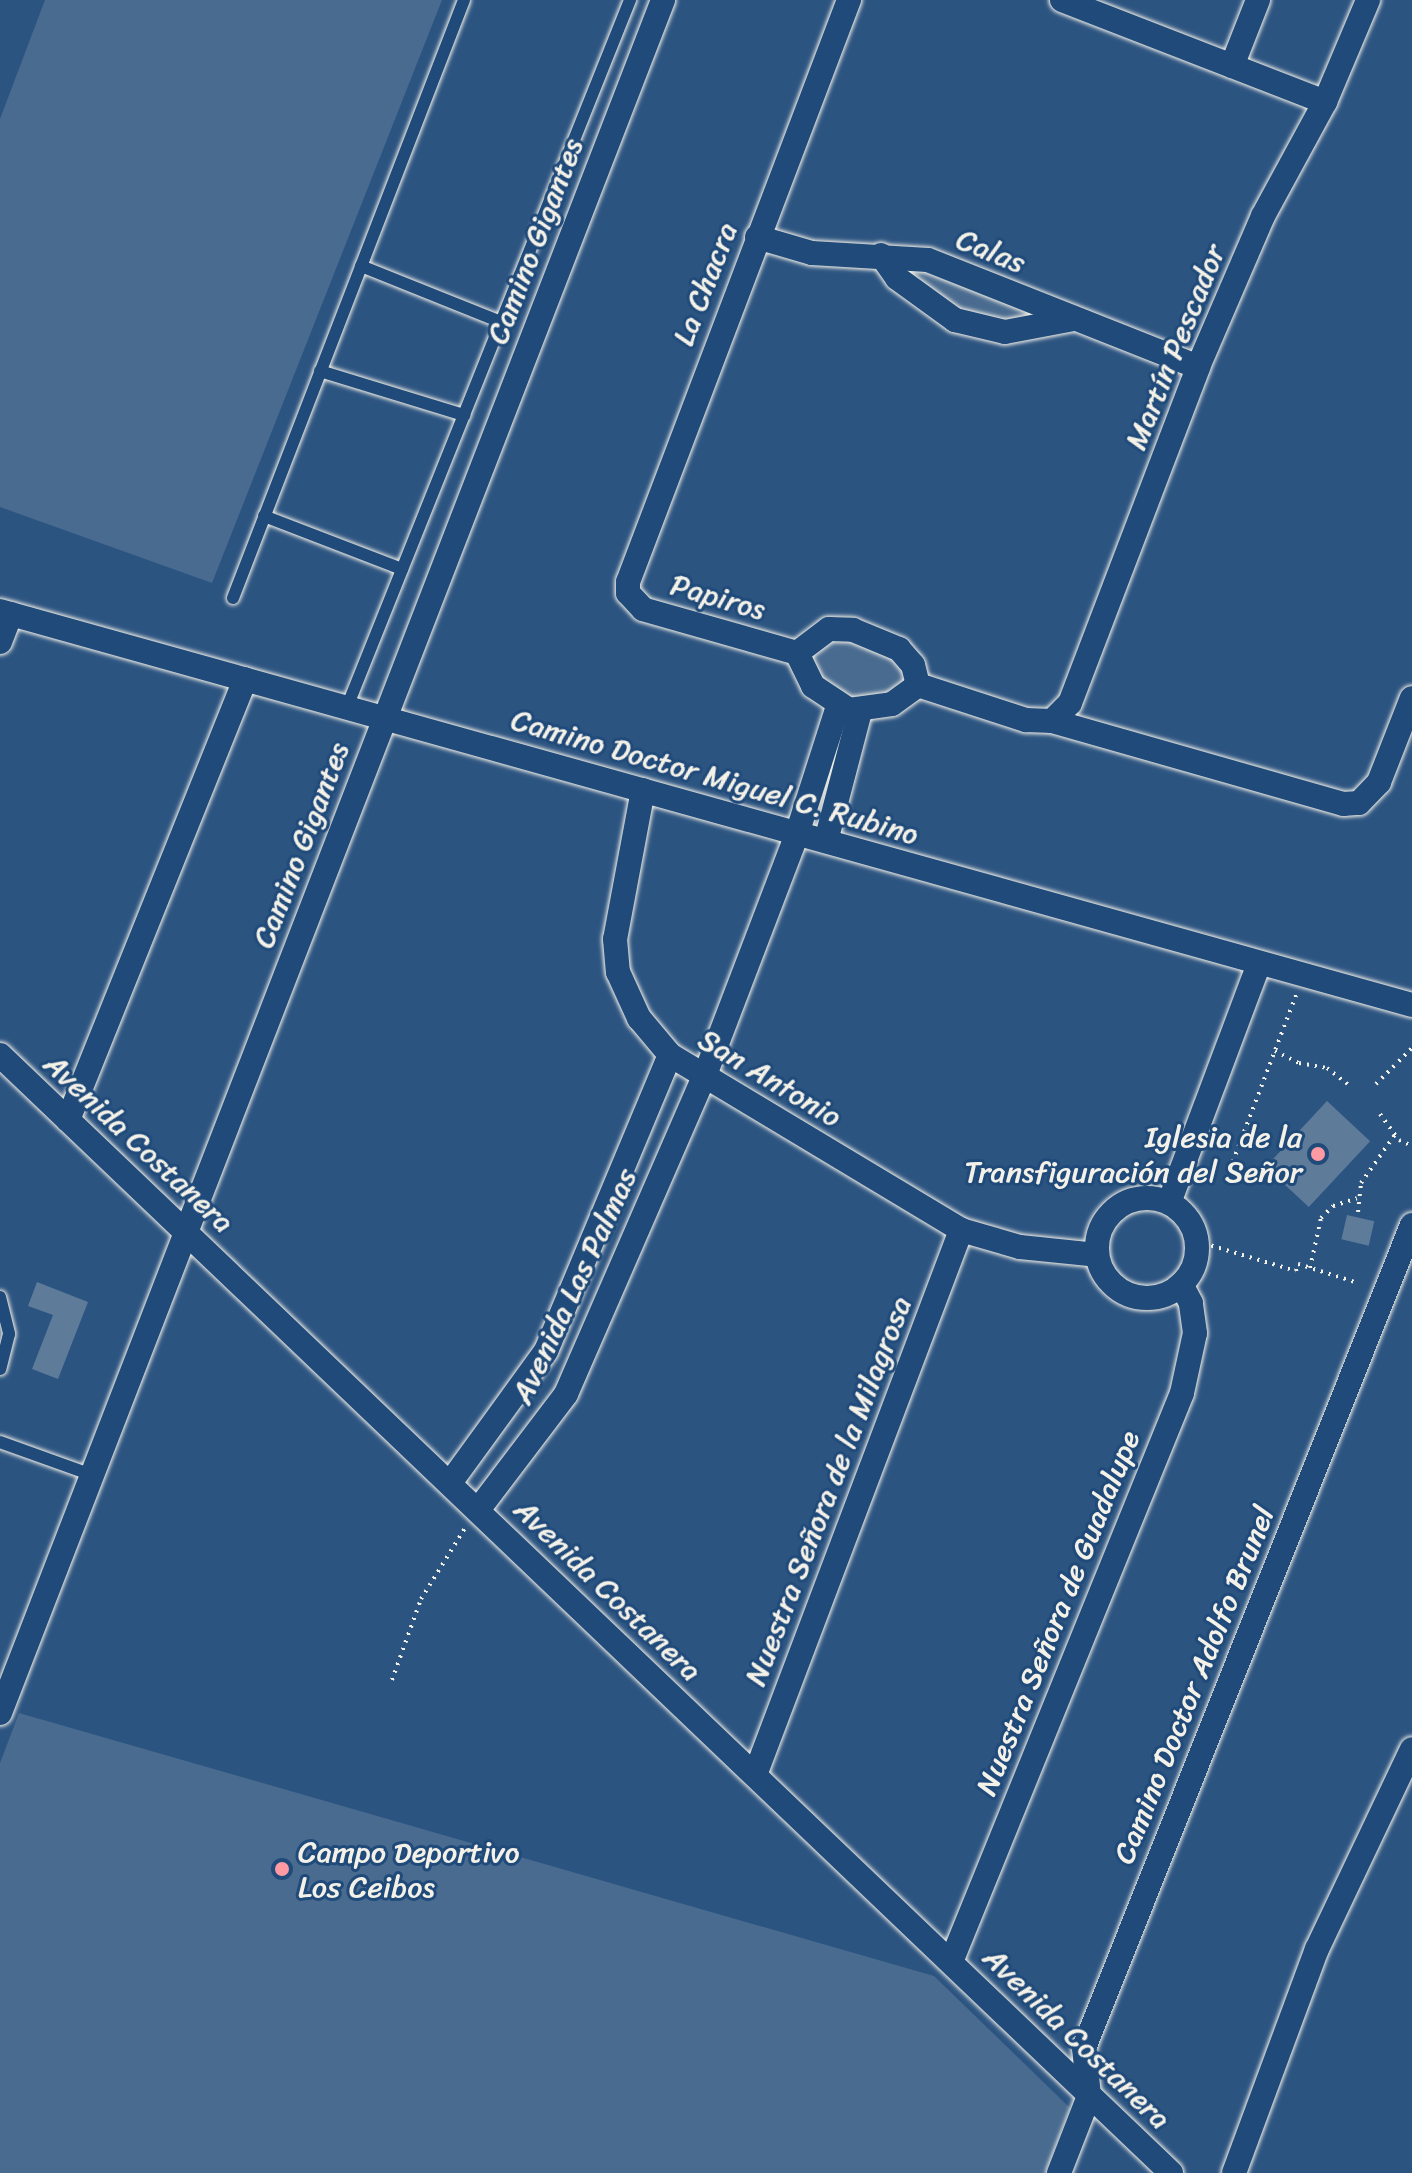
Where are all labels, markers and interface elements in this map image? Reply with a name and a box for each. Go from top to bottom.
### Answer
street label: Camino Gigantes [479,133,591,349]
street label: La Chacra [665,218,745,350]
street label: Calas [951,221,1031,281]
street label: Martín Pescador [1118,239,1232,455]
street label: Papiros [666,566,770,628]
street label: Camino Doctor Miguel C. Rubino [508,702,922,852]
street label: Camino Gigantes [245,737,357,953]
street label: San Antonio [692,1021,848,1135]
street label: Avenida Costanera [37,1046,241,1240]
place label: Iglesia de la Transfiguración del Señor [963,1119,1302,1190]
marker: Iglesia de la Transfiguración del Señor [1309,1145,1327,1163]
street label: Avenida Las Palmas [504,1163,644,1409]
street label: Nuestra Señora de la Milagrosa [737,1292,919,1690]
street label: Nuestra Señora de Guadalupe [968,1425,1148,1801]
street label: Avenida Costanera [507,1492,709,1688]
street label: Camino Doctor Adolfo Brunel [1106,1501,1282,1869]
place label: Campo Deportivo Los Ceibos [298,1834,520,1904]
marker: Campo Deportivo Los Ceibos [273,1860,291,1878]
street label: Avenida Costanera [976,1940,1178,2136]

